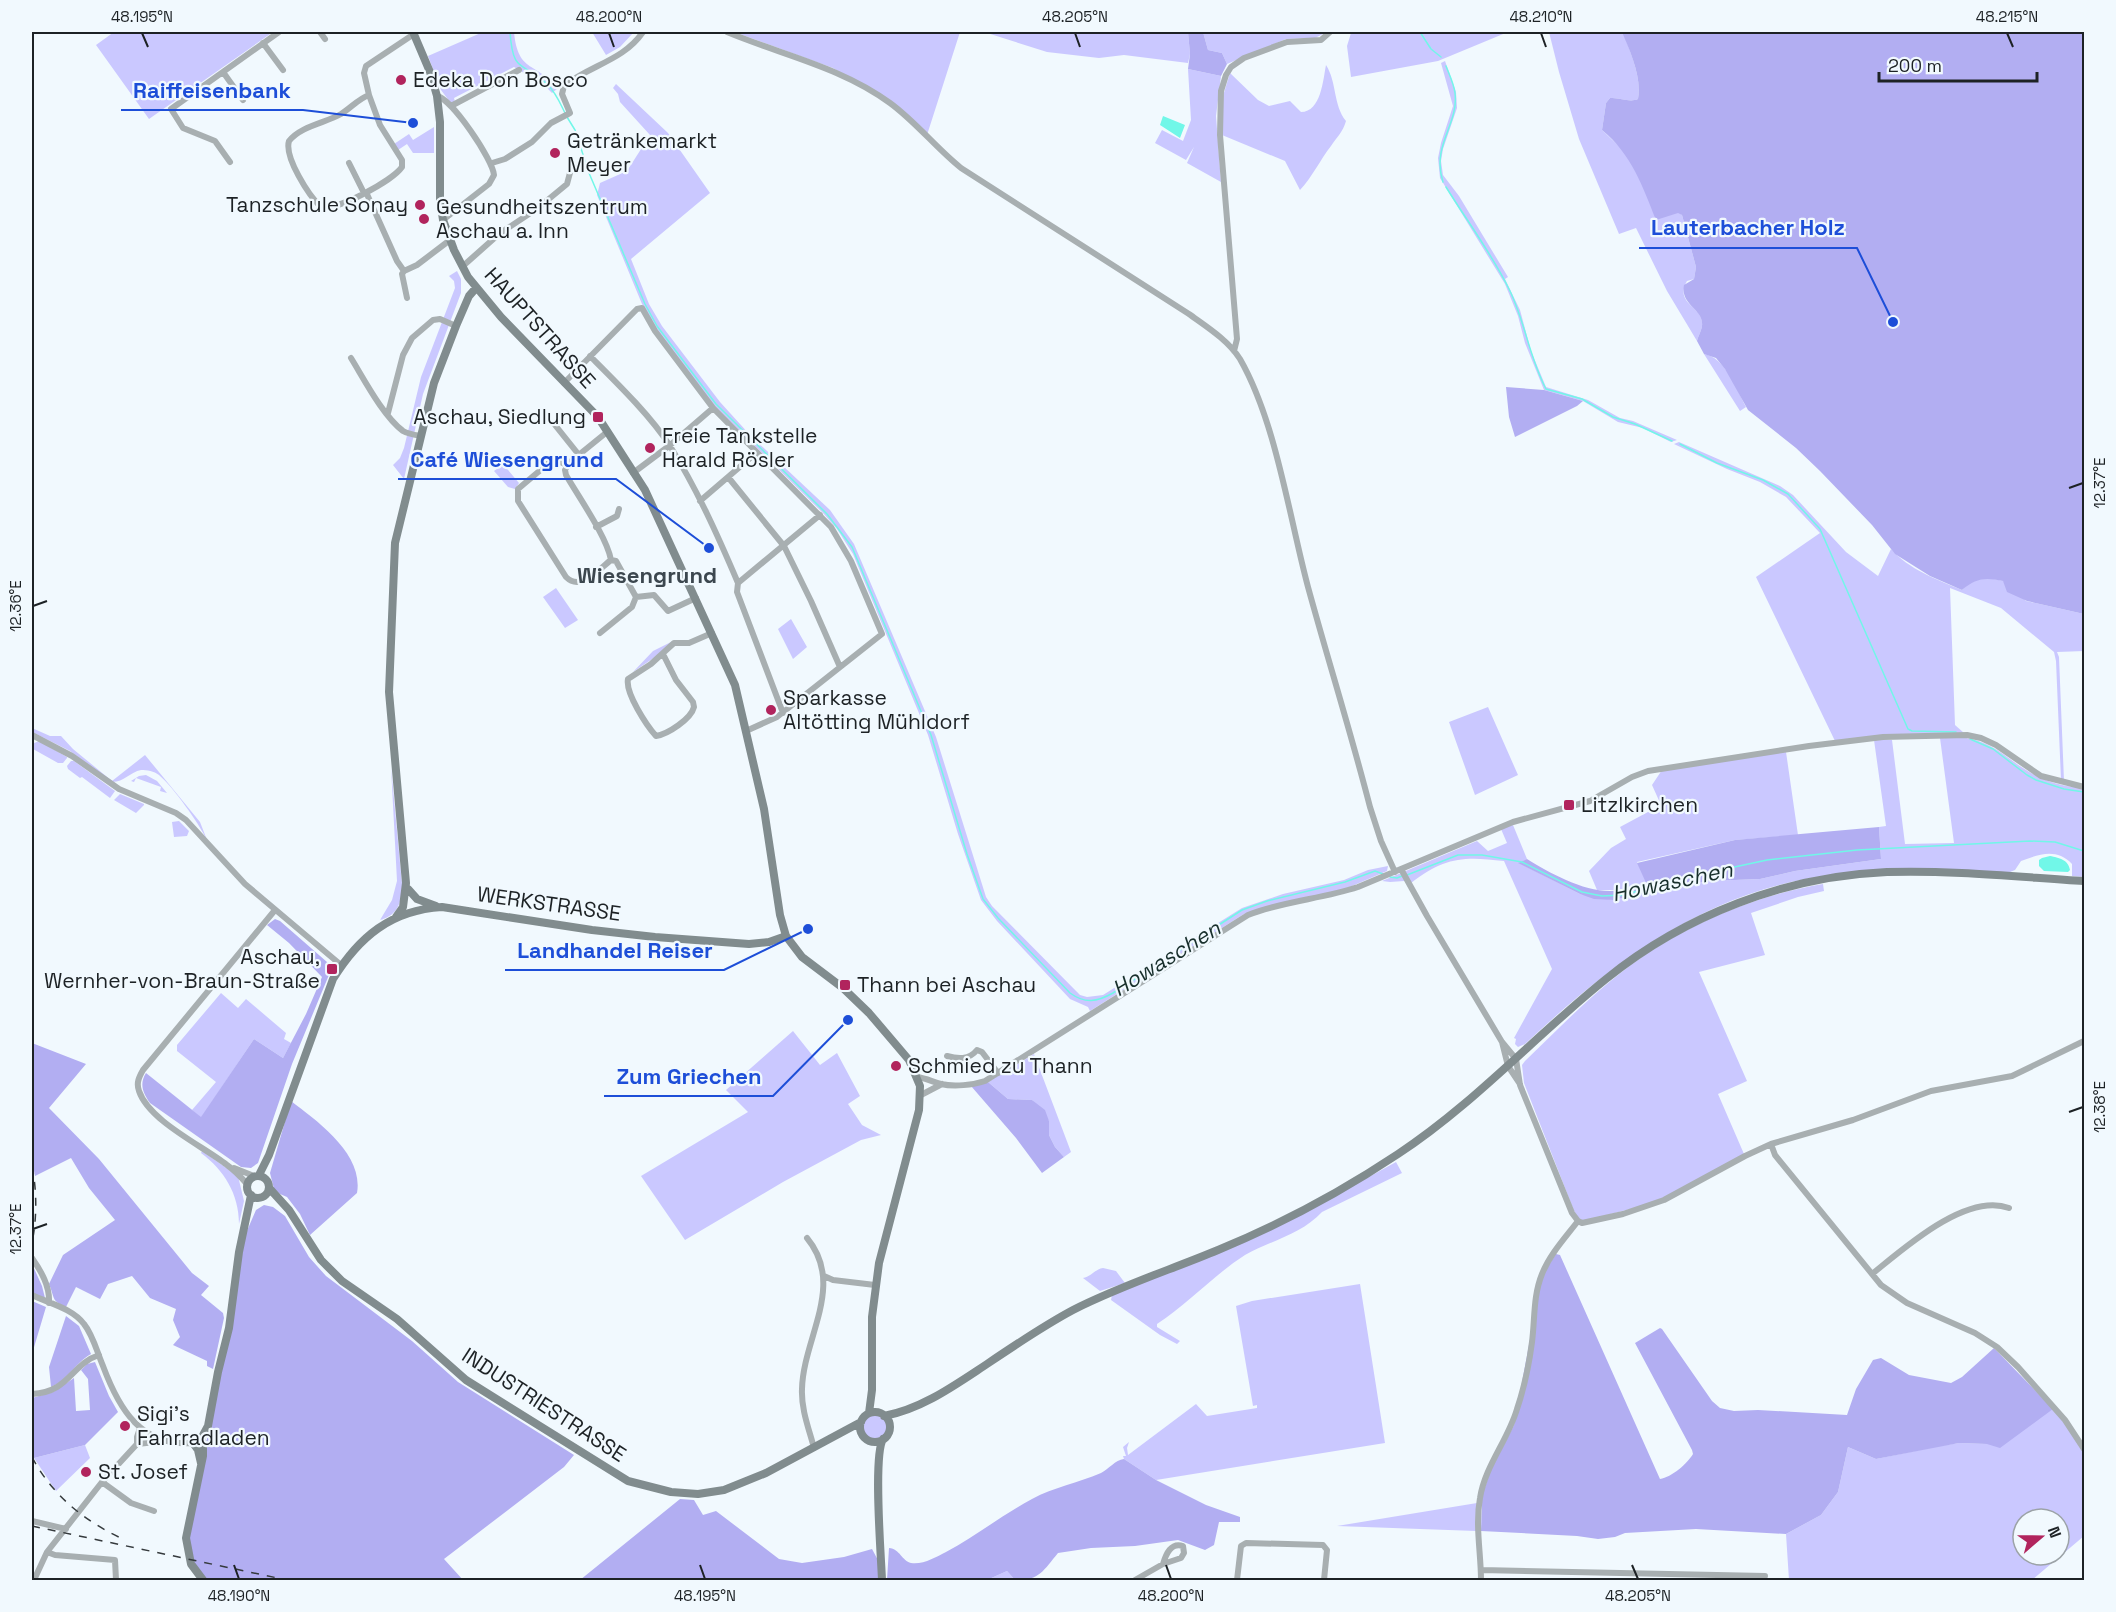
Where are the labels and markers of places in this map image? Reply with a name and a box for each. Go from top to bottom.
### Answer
place label: Edeka Don Bosco [413,66,588,93]
callout: Raiffeisenbank [121,70,303,110]
marker: Edeka Don Bosco [394,73,408,87]
place label: Getränkemarkt Meyer [567,127,717,178]
marker: Getränkemarkt Meyer [548,146,562,160]
place label: Tanzschule Sonay [226,191,408,218]
place label: Gesundheitszentrum Aschau a. Inn [436,193,648,244]
marker: Tanzschule Sonay [413,198,427,212]
callout: Lauterbacher Holz [1639,208,1857,248]
marker: Gesundheitszentrum Aschau a. Inn [417,212,431,226]
place label: Aschau, Siedlung [413,403,586,430]
marker: Aschau, Siedlung [591,410,605,424]
place label: Freie Tankstelle Harald Rösler [662,422,818,473]
callout: Café Wiesengrund [398,439,616,479]
marker: Freie Tankstelle Harald Rösler [643,441,657,455]
place label: Sparkasse Altötting Mühldorf [783,684,970,735]
marker: Sparkasse Altötting Mühldorf [764,703,778,717]
place label: Litzlkirchen [1581,791,1698,818]
marker: Litzlkirchen [1562,798,1576,812]
callout: Landhandel Reiser [505,930,724,970]
place label: Aschau, Wernher-von-Braun-Straße [44,943,320,994]
marker: Aschau, Wernher-von-Braun-Straße [325,962,339,976]
place label: Thann bei Aschau [857,971,1036,998]
marker: Thann bei Aschau [838,978,852,992]
place label: Schmied zu Thann [908,1052,1093,1079]
callout: Zum Griechen [604,1056,773,1096]
marker: Schmied zu Thann [889,1059,903,1073]
place label: Sigi's Fahrradladen [137,1400,270,1451]
marker: Sigi's Fahrradladen [118,1419,132,1433]
place label: St. Josef [98,1458,188,1485]
marker: St. Josef [79,1465,93,1479]

